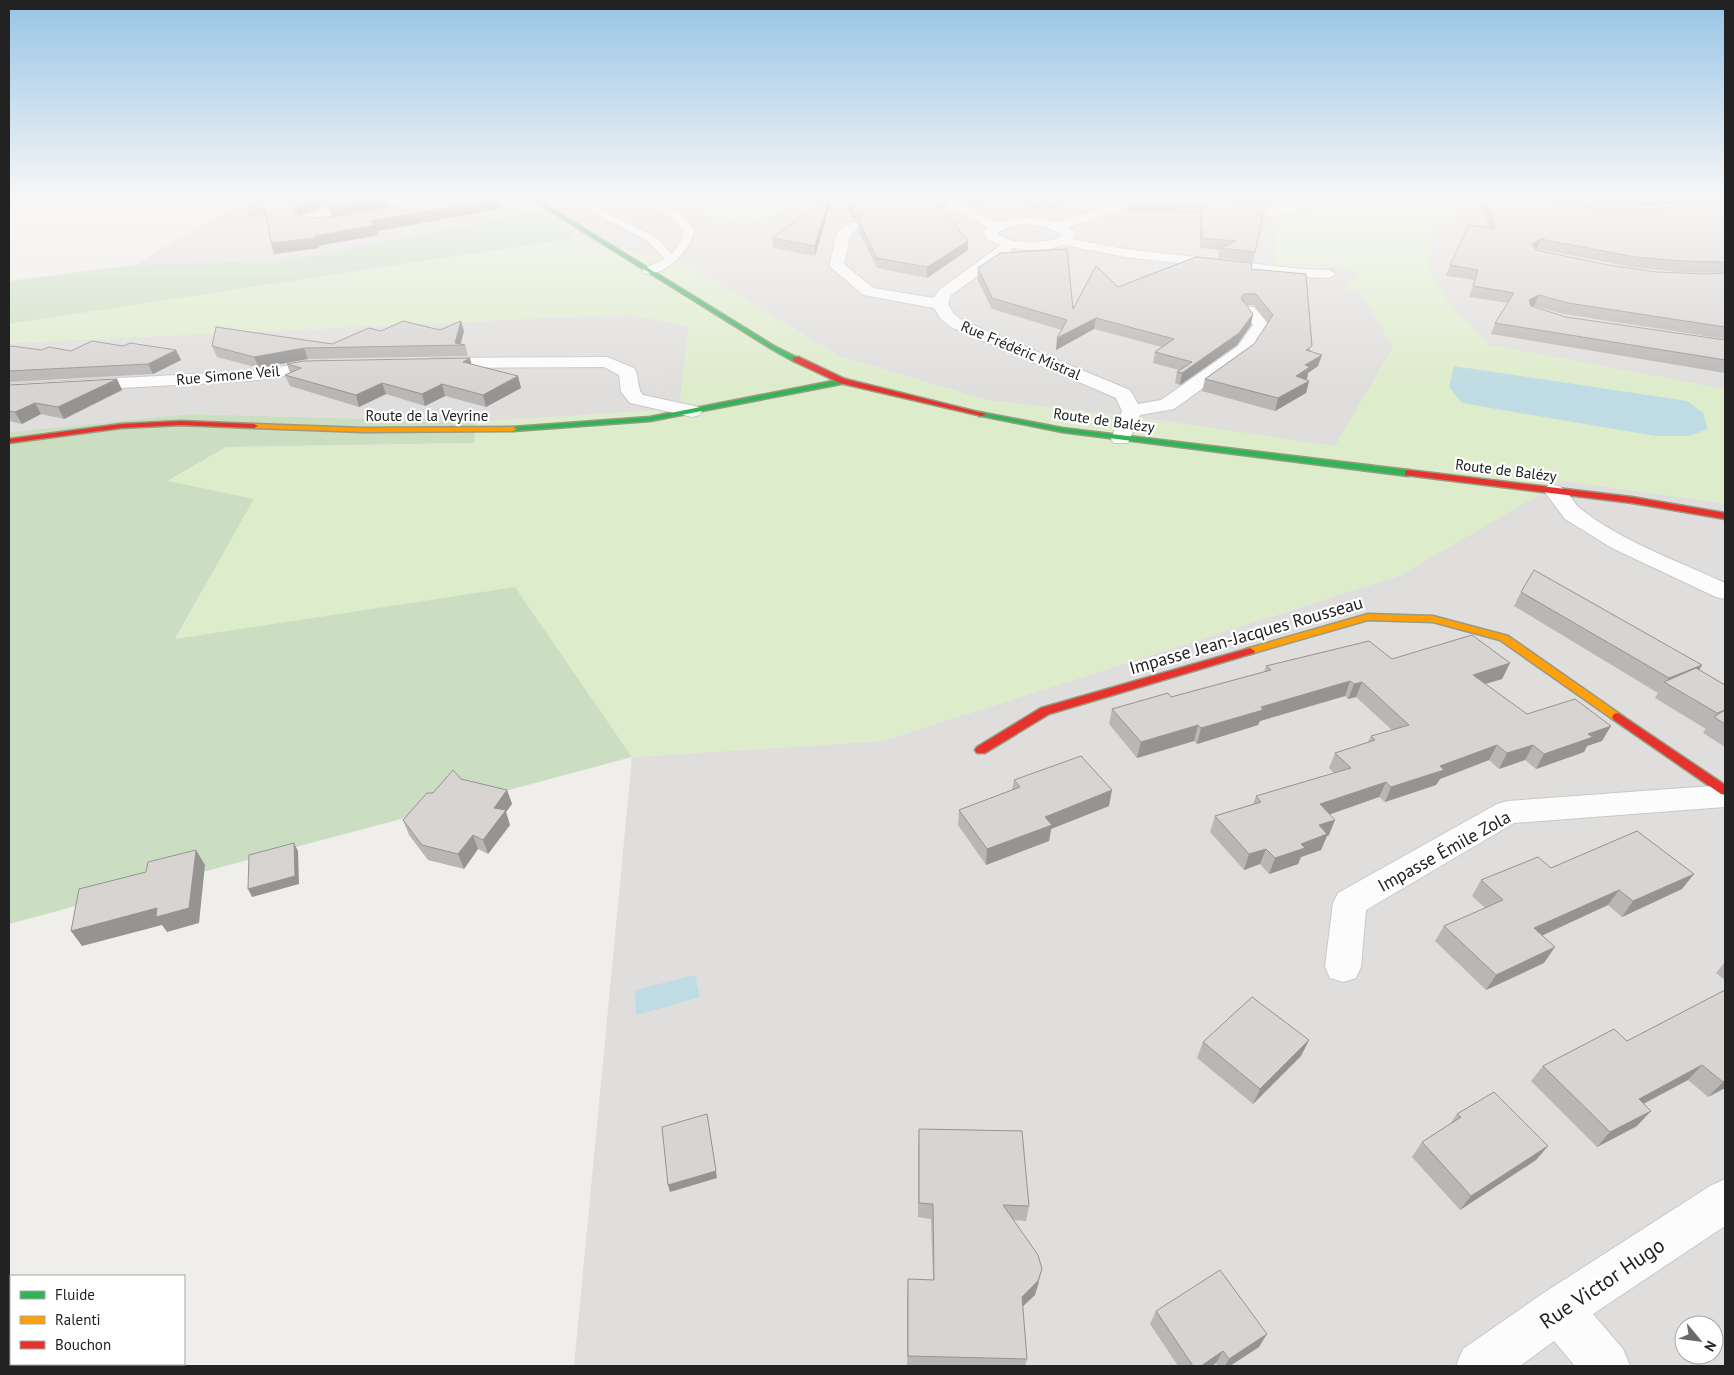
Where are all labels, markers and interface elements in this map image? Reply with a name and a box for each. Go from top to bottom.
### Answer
street label: Rue Frédéric Mistral [958,316,1084,384]
street label: Rue Simone Veil [175,361,281,389]
street label: Route de Balézy [1052,403,1156,437]
street label: Route de la Veyrine [366,406,488,425]
street label: Route de Balézy [1454,454,1558,486]
street label: Impasse Jean-Jacques Rousseau [1126,591,1366,679]
street label: Impasse Émile Zola [1374,805,1514,897]
street label: Rue Victor Hugo [1534,1231,1670,1335]
legend [10,1275,185,1365]
text: Fluide [55,1285,95,1304]
text: Ralenti [55,1310,101,1329]
north arrow [1674,1315,1724,1365]
text: Bouchon [55,1335,111,1354]
text: N [1700,1338,1720,1355]

